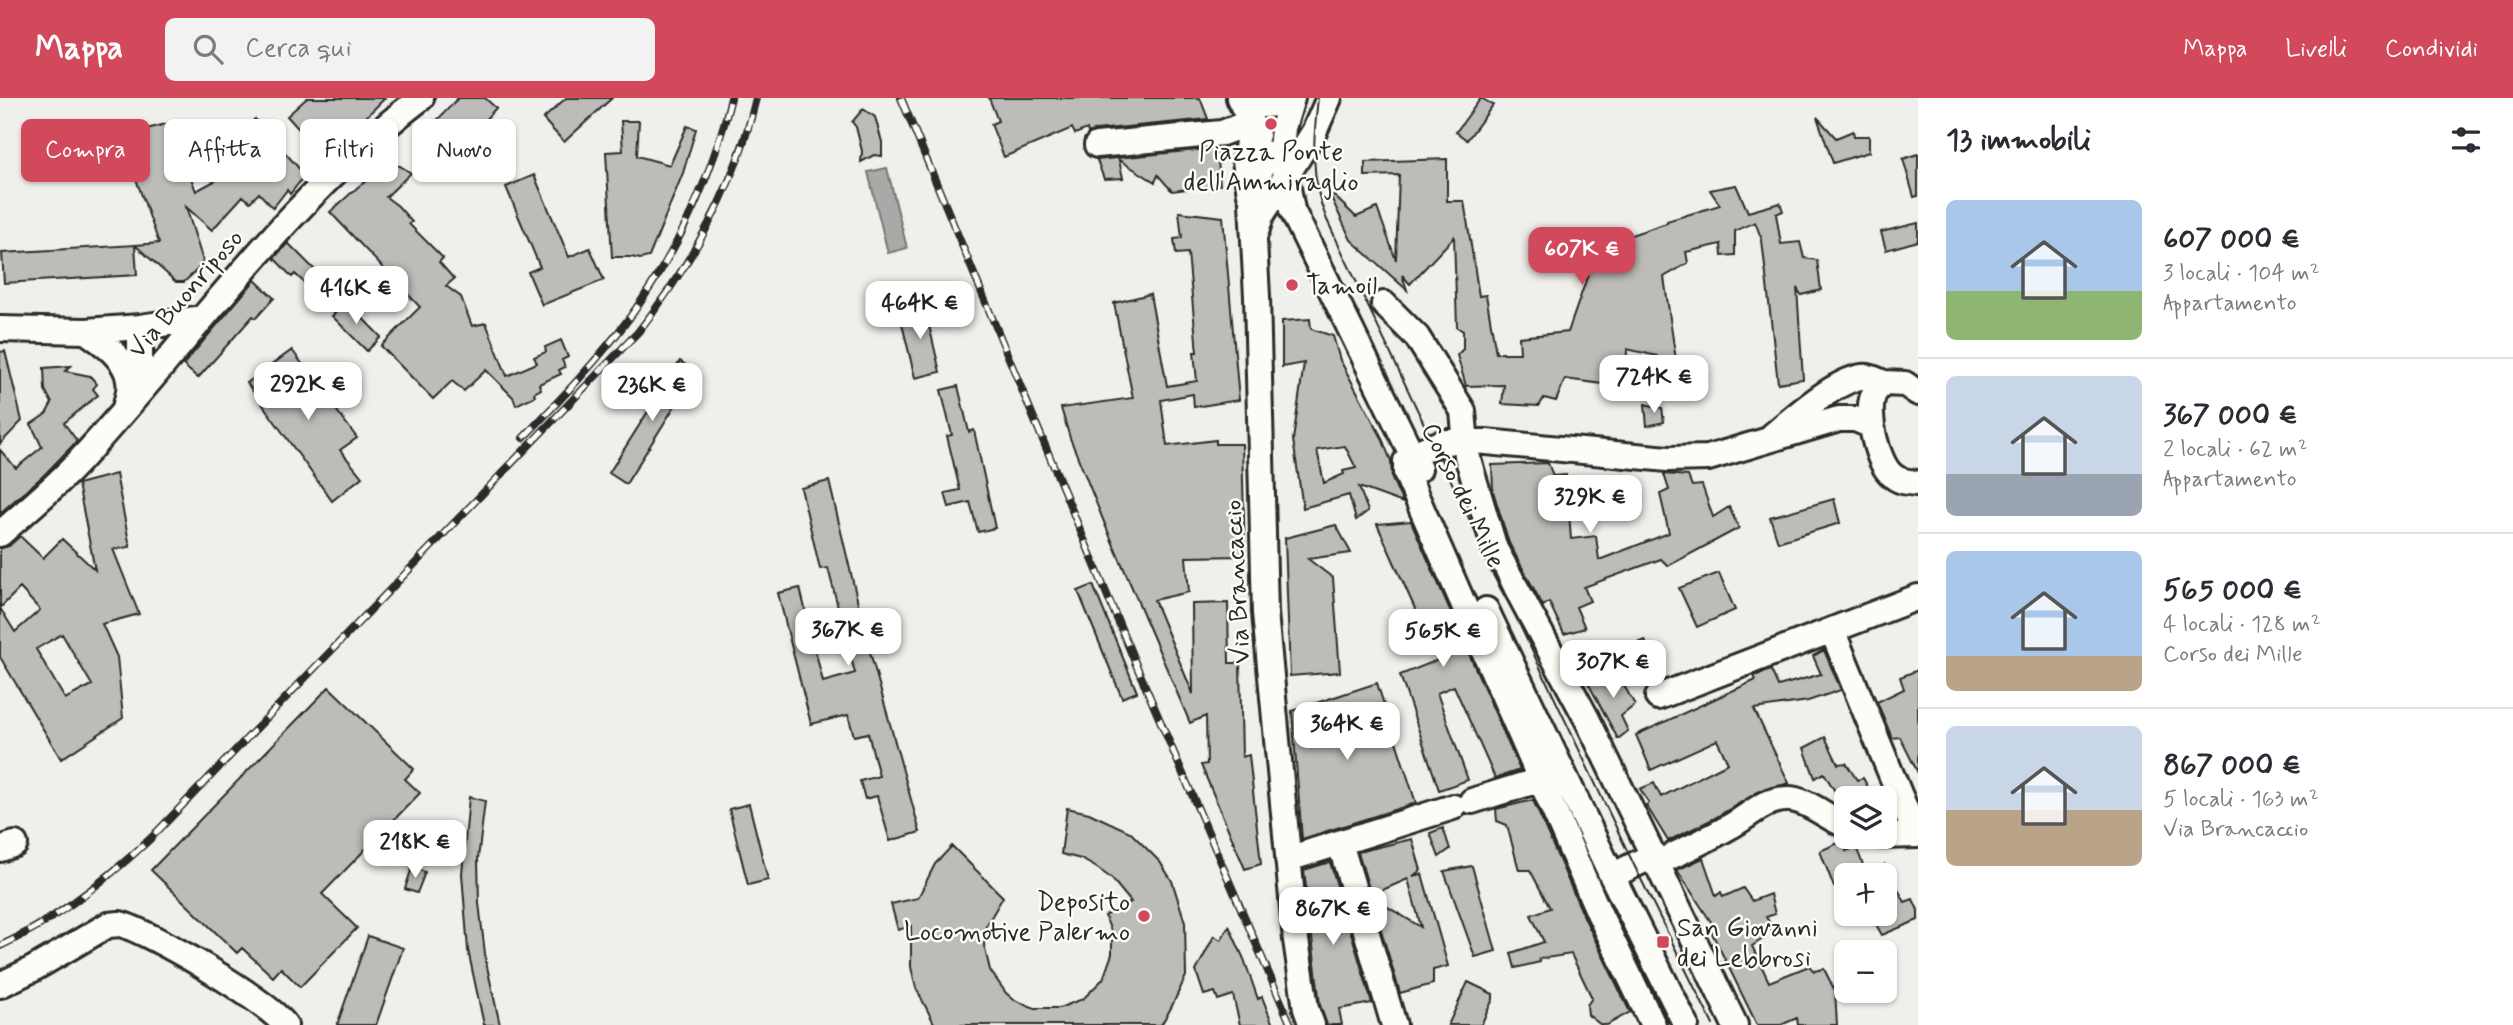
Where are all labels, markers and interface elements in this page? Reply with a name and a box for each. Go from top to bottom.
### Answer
search box [165,18,655,81]
text: Mappa [35,27,123,71]
icon: search [189,30,227,68]
text: Cerca qui [245,32,352,66]
text: Mappa [2183,34,2247,65]
text: Livelli [2285,34,2347,65]
text: Condividi [2385,34,2478,65]
marker: Piazza Ponte dell'Ammiraglio [1263,116,1279,132]
chip: Compra [21,119,150,182]
chip: Affitta [164,119,286,182]
chip: Filtri [300,119,398,182]
chip: Nuovo [412,119,516,182]
text: 13 immobili [1946,121,2091,160]
icon: filters [2447,121,2485,159]
place label: Piazza Ponte dell'Ammiraglio [1183,136,1359,200]
text: 607 000 € [2163,220,2300,259]
street label: Via Buonriposo [121,223,252,366]
pin: 607K € [1525,228,1639,287]
icon: home [2002,228,2086,312]
text: 607K € [1544,235,1620,265]
text: 3 locali · 104 m² [2163,259,2320,289]
pin: 416K € [299,266,413,326]
place label: Tamoil [1306,270,1377,304]
text: 416K € [320,274,392,304]
marker: Tamoil [1284,277,1300,293]
pin: 464K € [863,282,977,341]
text: 464K € [881,289,959,319]
text: Appartamento [2163,289,2297,319]
pin: 724K € [1597,356,1711,415]
pin: 292K € [251,362,365,422]
text: 724K € [1615,363,1693,393]
pin: 236K € [595,364,709,423]
text: 292K € [270,370,346,400]
text: 236K € [617,371,687,401]
text: 367 000 € [2163,396,2298,435]
icon: home [2002,404,2086,488]
street label: Corso dei Mille [1412,417,1512,574]
text: 2 locali · 62 m² [2163,435,2308,465]
text: Appartamento [2163,465,2297,495]
pin: 329K € [1533,476,1647,535]
text: 329K € [1554,483,1626,513]
street label: Via Brancaccio [1217,499,1259,665]
text: 565 000 € [2163,571,2302,610]
icon: home [2002,579,2086,663]
pin: 367K € [791,608,905,668]
pin: 565K € [1386,610,1500,669]
text: 4 locali · 128 m² [2163,610,2321,640]
text: 367K € [811,616,885,646]
text: 565K € [1405,617,1481,647]
pin: 307K € [1556,640,1670,700]
text: Corso dei Mille [2163,640,2303,670]
text: 307K € [1576,648,1650,678]
pin: 364K € [1290,702,1404,762]
text: 364K € [1310,710,1384,740]
text: 867 000 € [2163,746,2301,785]
icon: home [2002,754,2086,838]
text: 5 locali · 163 m² [2163,785,2319,815]
map controls [1834,786,1897,1003]
button: layers [1834,786,1897,849]
text: Via Brancaccio [2163,815,2308,845]
pin: 218K € [358,820,472,880]
text: 218K € [379,828,451,858]
button: + [1834,863,1897,926]
place label: Deposito Locomotive Palermo [904,886,1130,950]
pin: 867K € [1276,888,1390,947]
text: 867K € [1295,895,1371,925]
marker: Deposito Locomotive Palermo [1136,908,1152,924]
place label: San Giovanni dei Lebbrosi [1677,912,1818,976]
marker: San Giovanni dei Lebbrosi [1655,934,1671,950]
button: − [1834,940,1897,1003]

